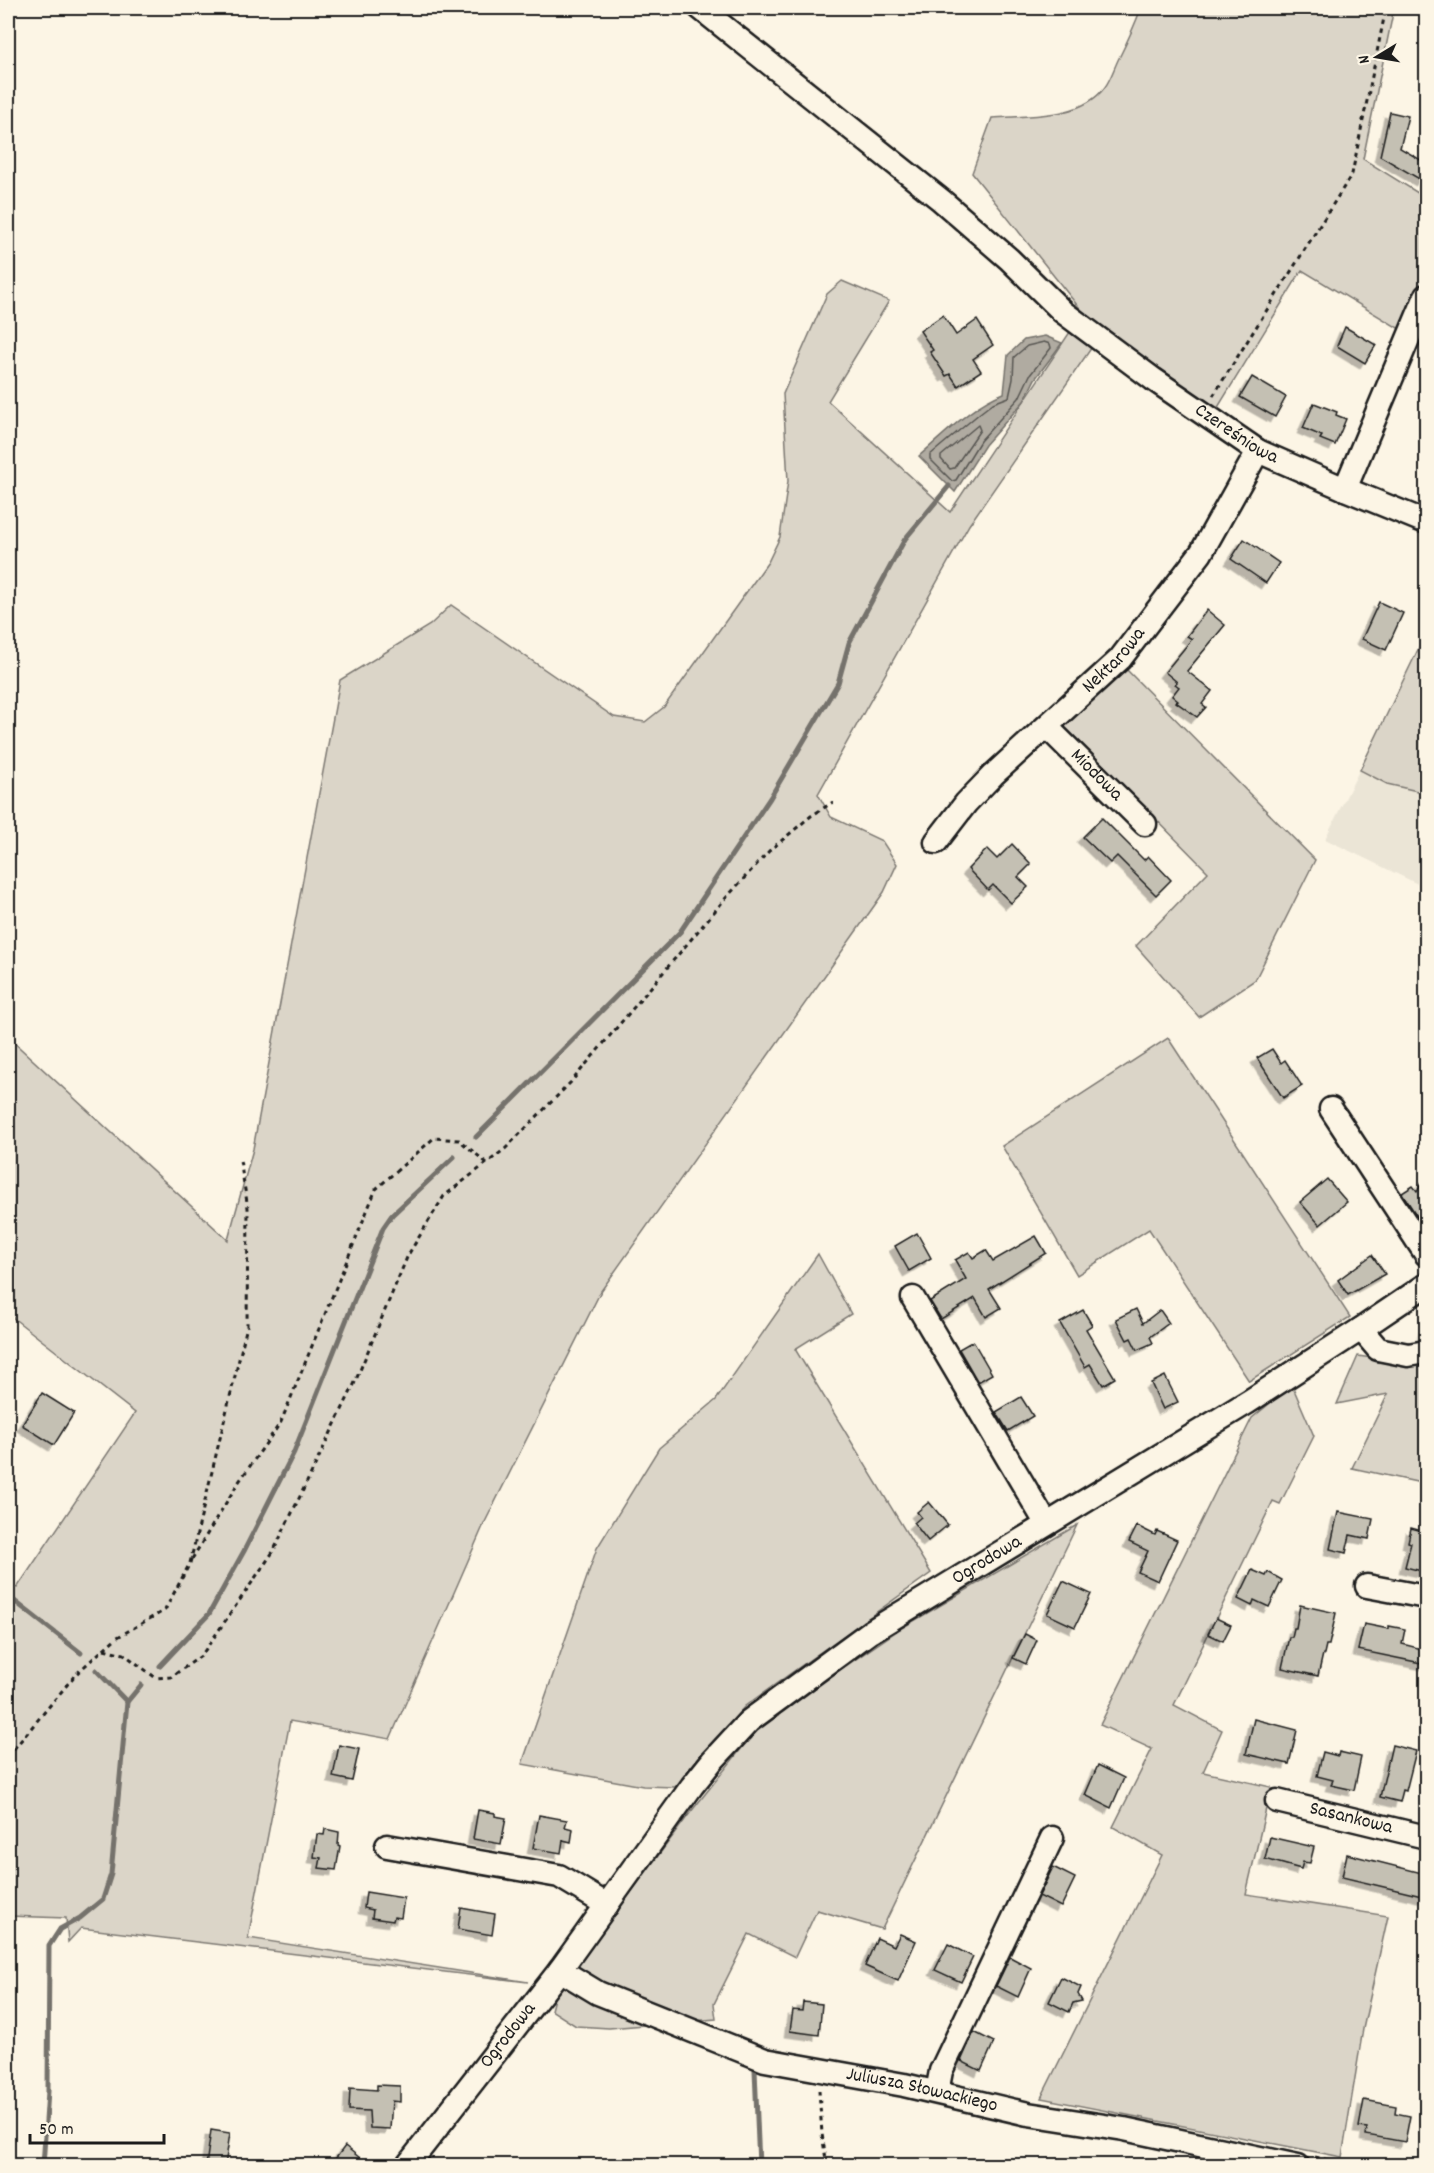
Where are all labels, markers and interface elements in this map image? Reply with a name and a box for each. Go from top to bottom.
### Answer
north arrow [1347,27,1407,87]
text: N [1353,53,1377,65]
street label: Czereśniowa [1188,397,1283,472]
street label: Nektarowa [1076,621,1153,701]
street label: Miodowa [1063,743,1129,809]
street label: Ogrodowa [947,1528,1028,1593]
street label: Sasankowa [1306,1795,1396,1843]
street label: Ogrodowa [474,1996,544,2075]
street label: Juliusza Słowackiego [844,2061,1000,2120]
scale bar [30,2107,164,2145]
text: 50 m [39,2118,74,2143]

